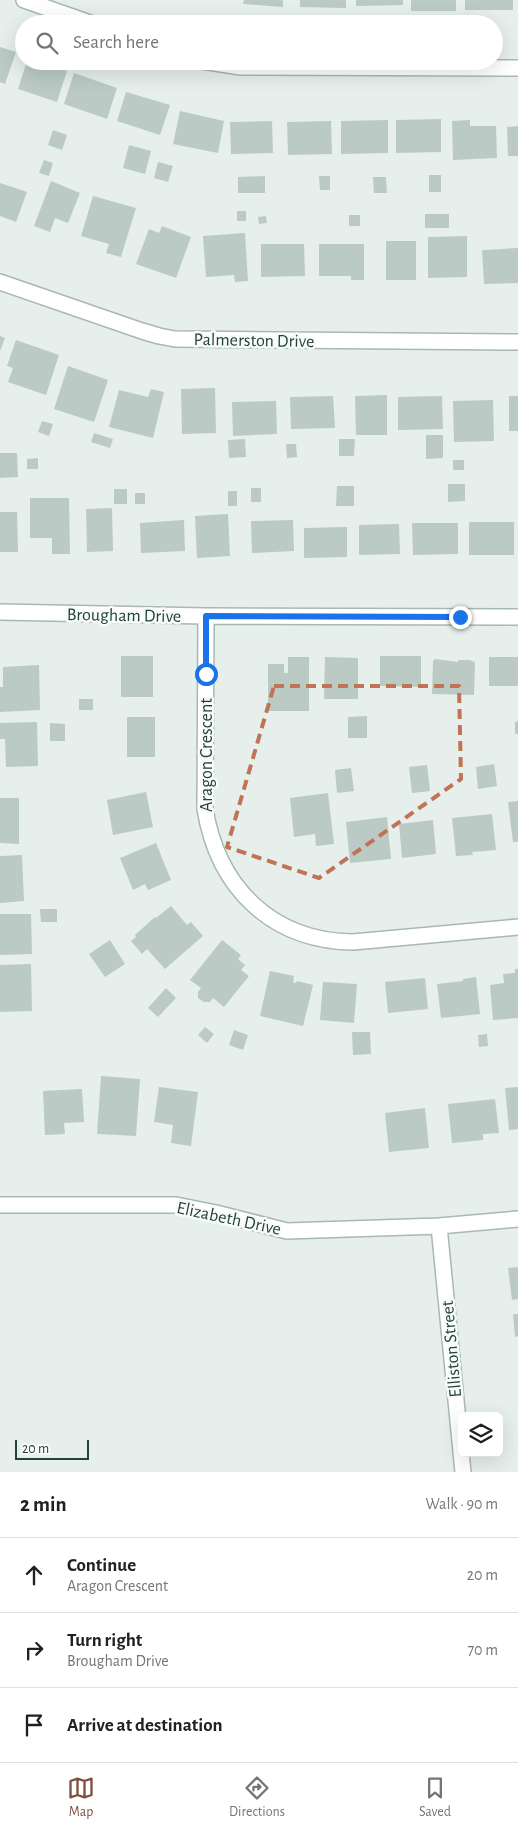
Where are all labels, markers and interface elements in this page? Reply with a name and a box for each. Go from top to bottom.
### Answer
search box [15,15,503,70]
icon: search [33,29,61,57]
text: Search here [73,33,159,52]
street label: Palmerston Drive [193,331,314,351]
street label: Brougham Drive [67,606,181,626]
route end [449,606,472,629]
route start [195,663,218,686]
street label: Aragon Crescent [198,698,216,812]
street label: Elizabeth Drive [175,1199,283,1239]
street label: Elliston Street [439,1299,465,1398]
map controls [458,1412,503,1457]
button: layers [458,1412,503,1457]
scale bar [15,1437,89,1460]
text: 20 m [22,1442,49,1456]
text: 2 min [20,1494,67,1515]
text: Walk · 90 m [426,1496,498,1512]
text: Continue [67,1556,136,1575]
icon: ahead [20,1561,48,1589]
text: 20 m [467,1567,498,1583]
text: Aragon Crescent [67,1578,168,1594]
text: Turn right [67,1631,142,1650]
icon: right [20,1636,48,1664]
text: 70 m [467,1642,498,1658]
text: Brougham Drive [67,1653,169,1669]
icon: arrive [20,1711,48,1739]
text: Arrive at destination [67,1716,223,1735]
tab: Map [67,1774,95,1821]
tab: Directions [229,1774,285,1821]
tab: Saved [419,1774,451,1821]

